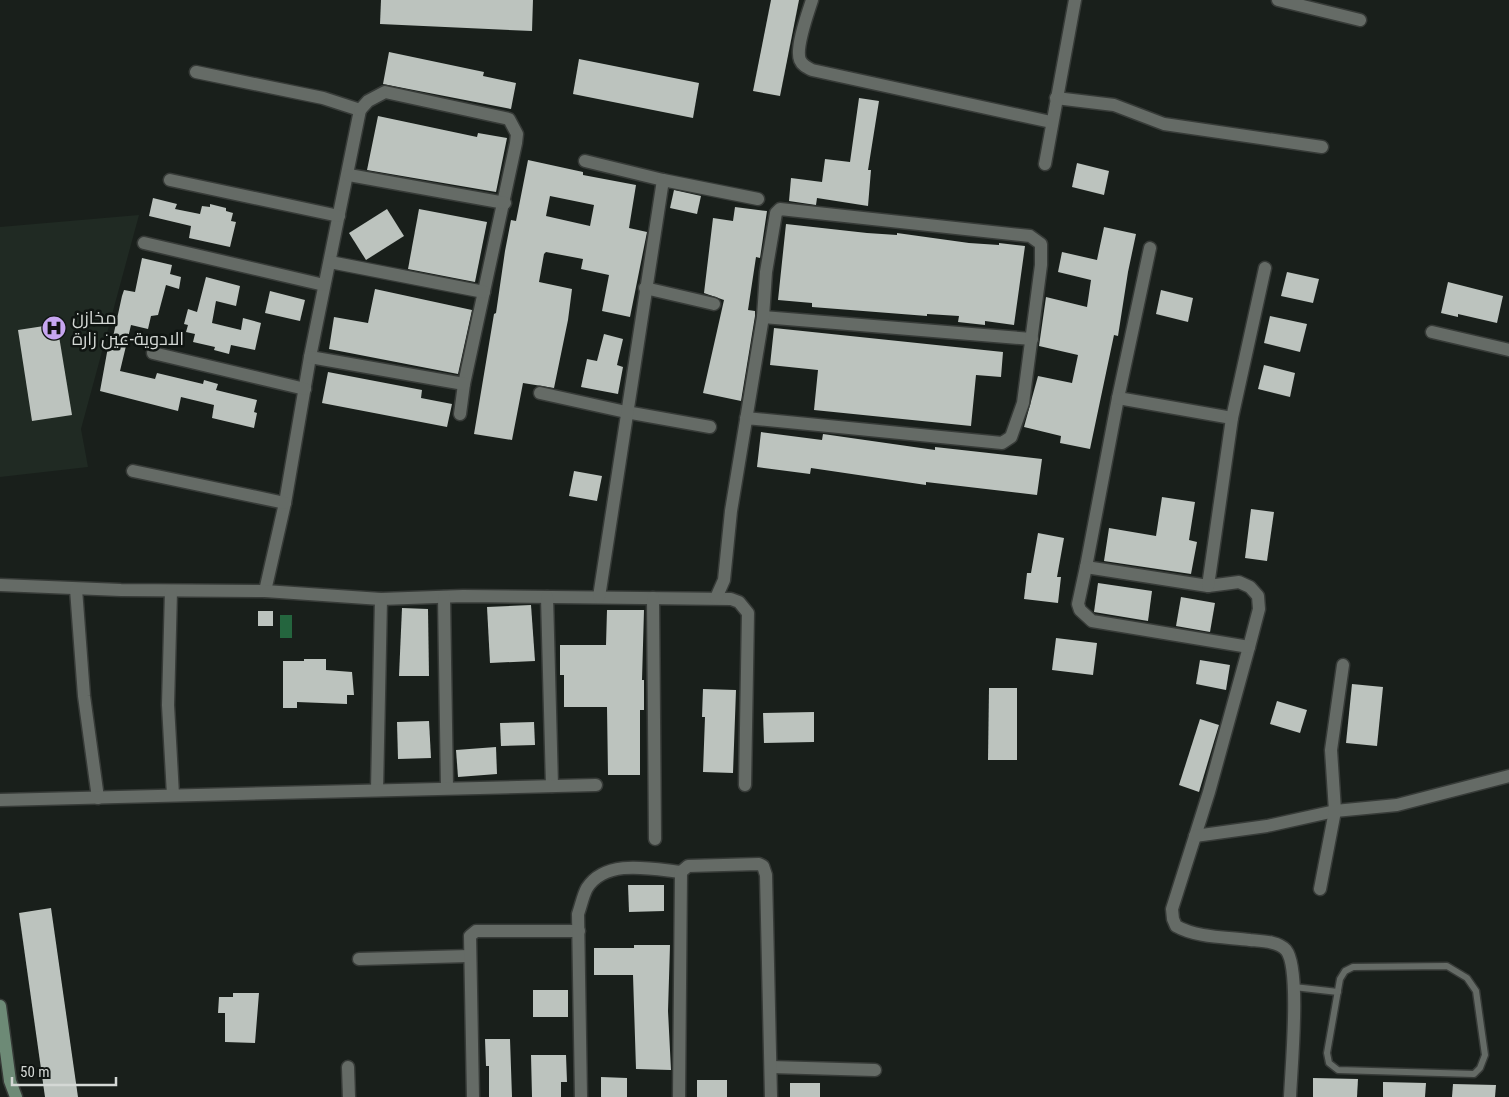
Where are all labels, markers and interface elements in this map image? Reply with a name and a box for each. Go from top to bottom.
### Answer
place label: مخازن الادوية-عين زارة [72,307,184,350]
hospital icon: مخازن الادوية-عين زارة [41,315,67,341]
scale bar [12,1054,116,1086]
text: 50 m [20,1063,50,1081]

